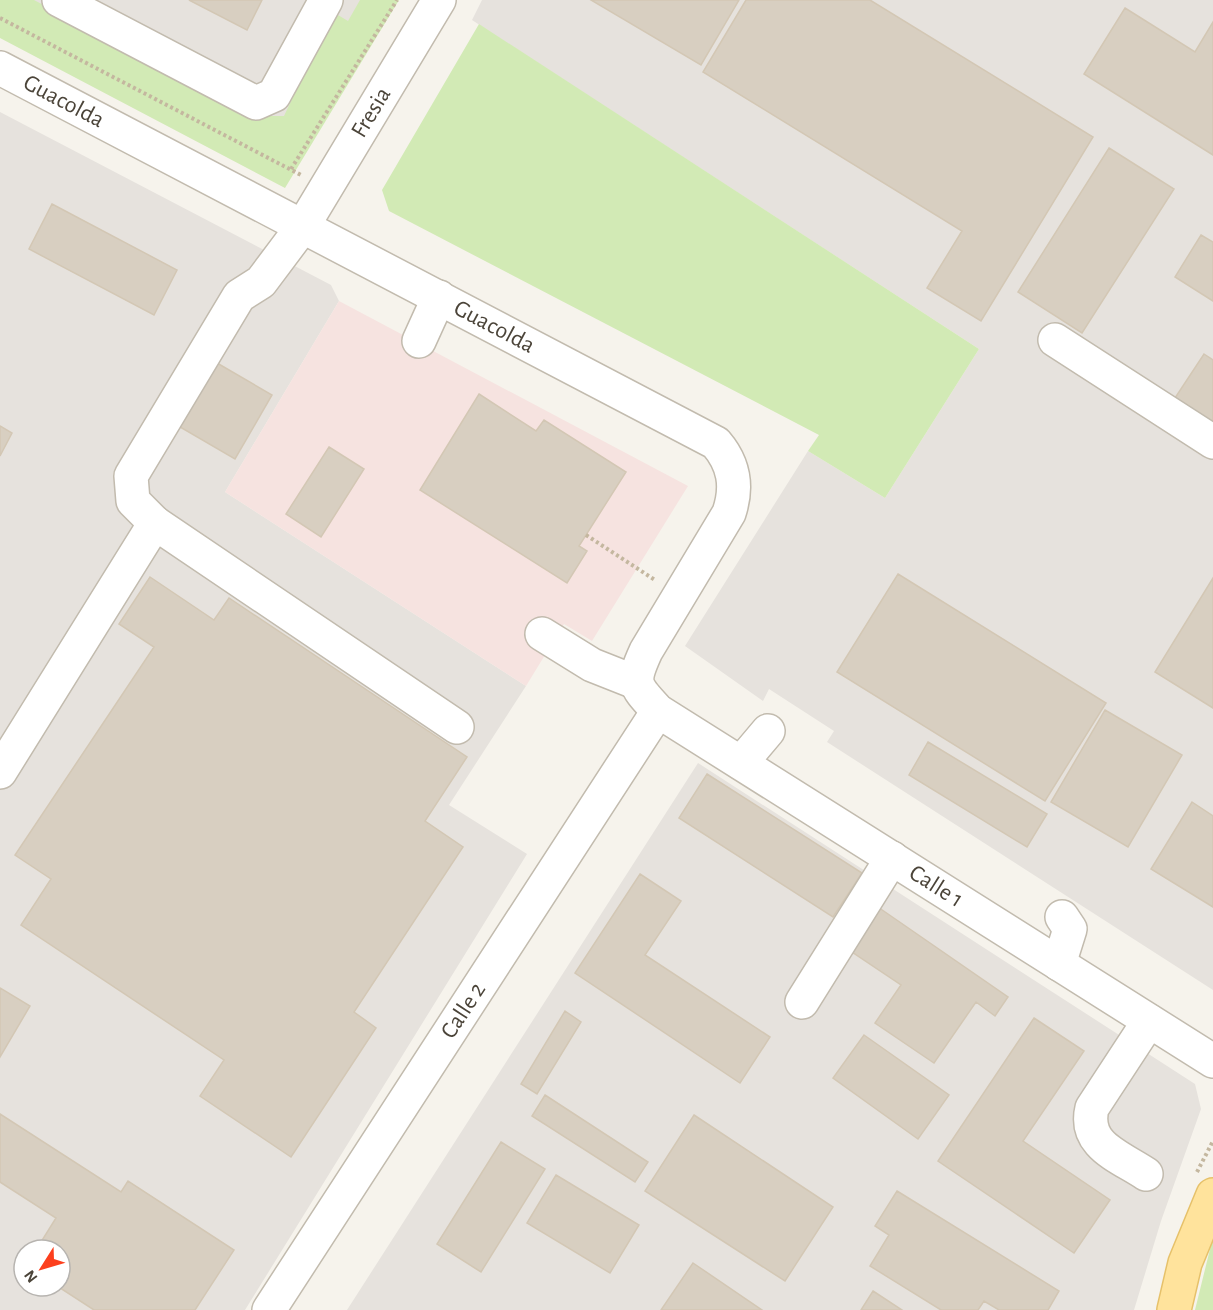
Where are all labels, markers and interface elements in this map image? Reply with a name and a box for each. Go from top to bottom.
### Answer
street label: Guacolda [19,70,108,132]
street label: Fresia [347,83,396,142]
street label: Guacolda [450,296,539,358]
street label: Calle 1 [905,861,967,912]
street label: Calle 2 [437,978,490,1043]
north arrow [12,1238,72,1298]
text: N [21,1267,41,1286]

